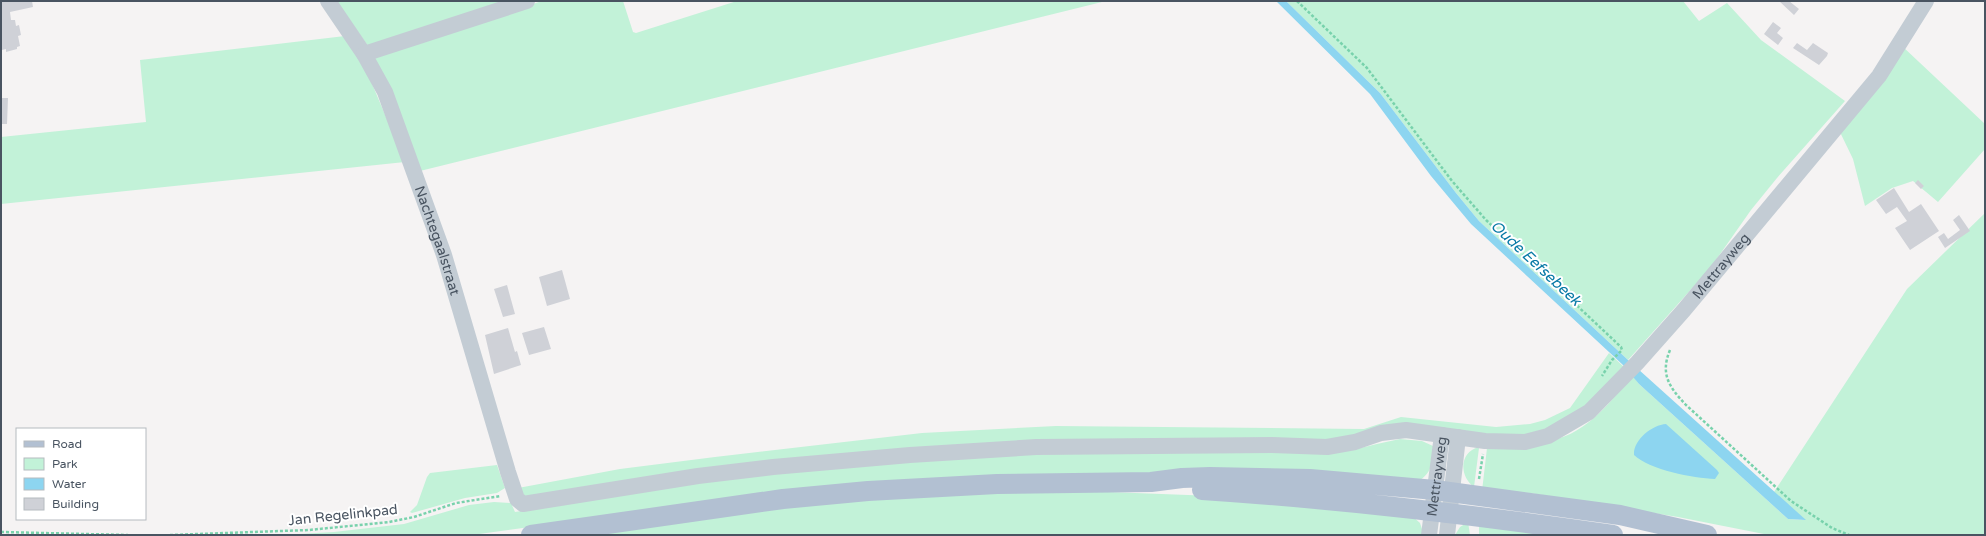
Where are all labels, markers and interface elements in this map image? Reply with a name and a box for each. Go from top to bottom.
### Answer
street label: Nachtegaalstraat [411,183,464,298]
water label: Oude Eefsebeek [1487,217,1586,311]
street label: Mettrayweg [1689,230,1753,302]
legend [16,428,146,520]
street label: Mettrayweg [1423,436,1450,517]
text: Road [52,437,82,451]
text: Park [52,457,78,471]
text: Water [52,477,87,491]
text: Building [52,497,99,511]
street label: Jan Regelinkpad [287,501,399,529]

